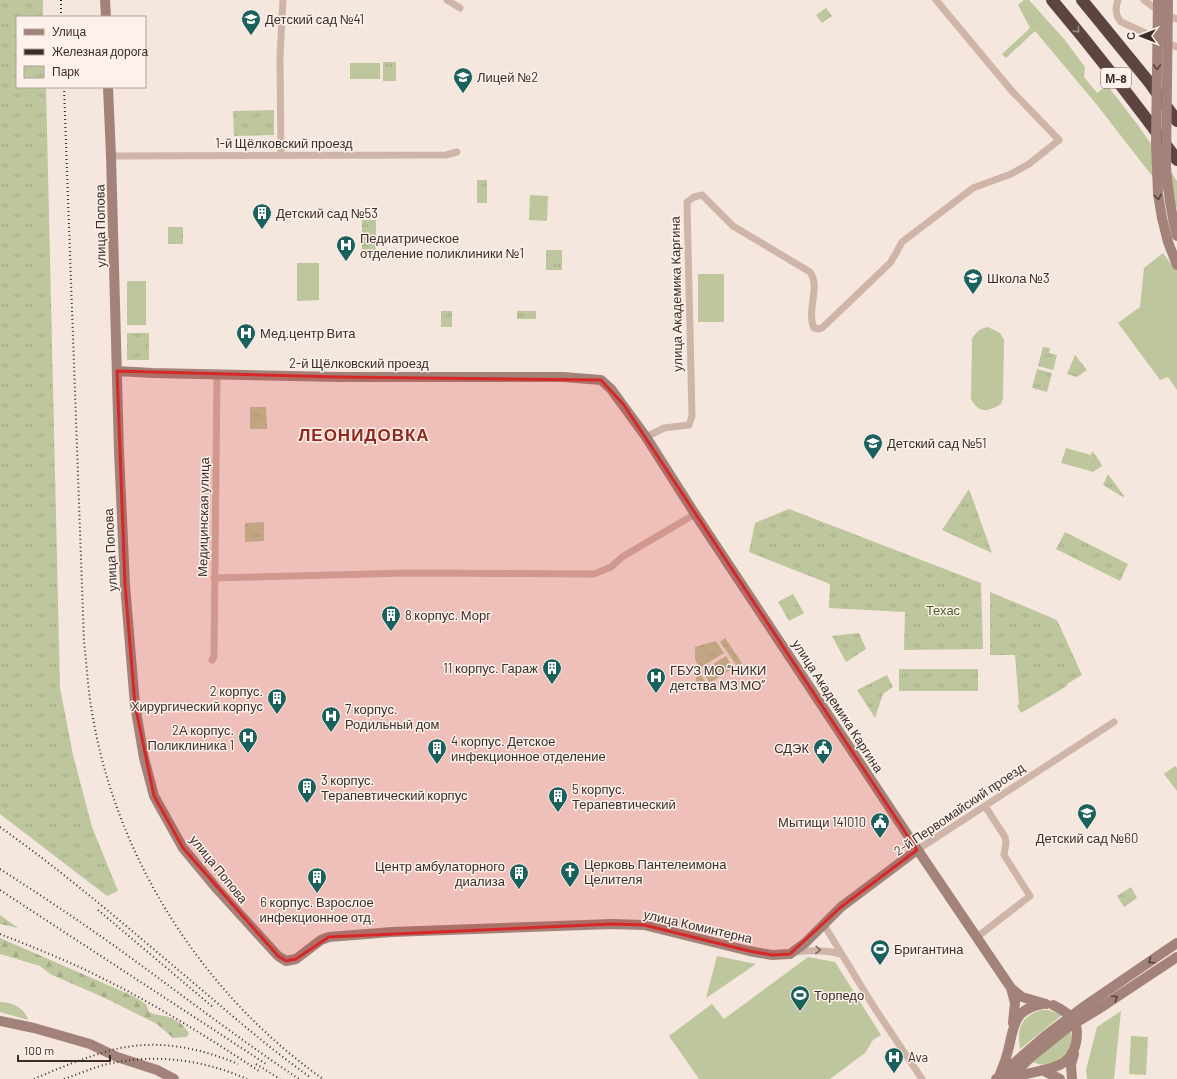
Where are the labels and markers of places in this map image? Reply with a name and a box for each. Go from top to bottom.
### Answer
school or university icon: Детский сад №41 [240,8,262,36]
place label: Детский сад №41 [265,11,364,27]
school or university icon: Лицей №2 [452,66,474,94]
place label: Лицей №2 [477,69,538,85]
building icon: Детский сад №53 [251,202,273,230]
place label: Детский сад №53 [276,205,378,221]
place label: Педиатрическое отделение поликлиники №1 [360,230,524,261]
hospital icon: Педиатрическое отделение поликлиники №1 [335,234,357,262]
school or university icon: Школа №3 [962,267,984,295]
place label: Школа №3 [987,270,1050,286]
hospital icon: Мед.центр Вита [235,322,257,350]
place label: Мед.центр Вита [260,325,356,341]
school or university icon: Детский сад №51 [862,432,884,460]
place label: Детский сад №51 [887,435,986,451]
building icon: 8 корпус. Морг [380,604,402,632]
place label: 8 корпус. Морг [405,607,491,623]
building icon: 11 корпус. Гараж [541,657,563,685]
place label: 11 корпус. Гараж [443,660,538,676]
place label: ГБУЗ МО “НИКИ детства МЗ МО” [670,662,766,693]
hospital icon: ГБУЗ МО “НИКИ детства МЗ МО” [645,666,667,694]
place label: 2 корпус. Хирургический корпус [131,683,263,714]
building icon: 2 корпус. Хирургический корпус [266,687,288,715]
place label: 7 корпус. Родильный дом [345,701,439,732]
hospital icon: 7 корпус. Родильный дом [320,705,342,733]
place label: 2А корпус. Поликлиника 1 [147,722,234,753]
hospital icon: 2А корпус. Поликлиника 1 [237,726,259,754]
place label: 4 корпус. Детское инфекционное отделение [451,733,606,764]
building icon: 4 корпус. Детское инфекционное отделение [426,737,448,765]
public building icon: СДЭК [812,737,834,765]
place label: СДЭК [774,740,809,756]
place label: 3 корпус. Терапевтический корпус [321,772,468,803]
building icon: 3 корпус. Терапевтический корпус [296,776,318,804]
place label: 5 корпус. Терапевтический [572,781,676,812]
building icon: 5 корпус. Терапевтический [547,785,569,813]
school or university icon: Детский сад №60 [1076,802,1098,830]
public building icon: Мытищи 141010 [869,811,891,839]
place label: Мытищи 141010 [778,814,866,830]
place label: Детский сад №60 [1036,830,1138,846]
place label: Церковь Пантелеимона Целителя [584,856,727,887]
place label: Центр амбулаторного диализа [375,858,506,889]
church icon: Церковь Пантелеимона Целителя [559,860,581,888]
building icon: Центр амбулаторного диализа [508,862,530,890]
building icon: 6 корпус. Взрослое инфекционное отд. [306,866,328,894]
place label: 6 корпус. Взрослое инфекционное отд. [259,894,375,925]
sports icon: Бригантина [869,938,891,966]
place label: Бригантина [894,941,964,957]
sports icon: Торпедо [789,984,811,1012]
place label: Торпедо [814,987,864,1003]
hospital icon: Ava [883,1046,905,1074]
place label: Ava [908,1049,928,1065]

